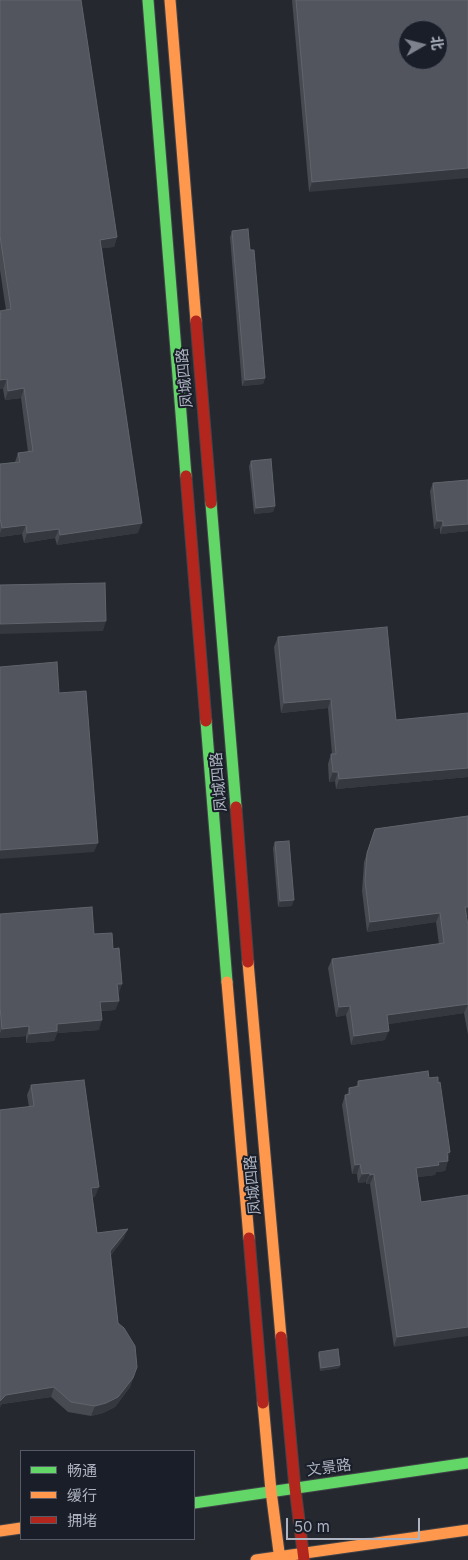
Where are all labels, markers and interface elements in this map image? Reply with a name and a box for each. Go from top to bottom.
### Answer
north arrow [398,20,448,70]
text: 北 [428,35,447,51]
street label: 凤城四路 [173,347,197,409]
street label: 凤城四路 [207,751,231,813]
street label: 凤城四路 [241,1154,265,1216]
legend [20,1450,195,1540]
street label: 文景路 [305,1456,353,1480]
text: 畅通 [67,1461,97,1480]
text: 缓行 [67,1486,97,1505]
scale bar [288,1508,422,1540]
text: 拥堵 [67,1511,97,1530]
text: 50 m [294,1517,330,1536]

